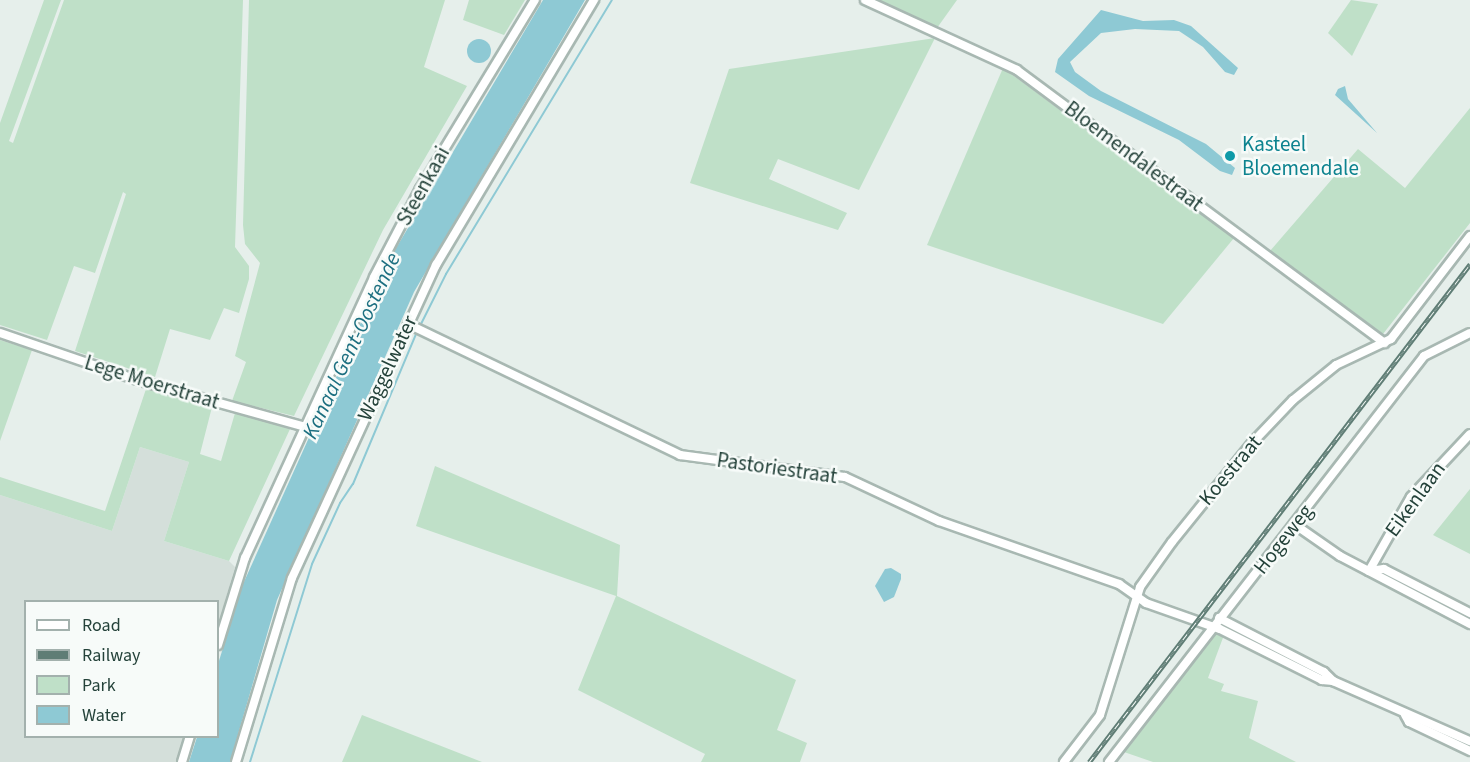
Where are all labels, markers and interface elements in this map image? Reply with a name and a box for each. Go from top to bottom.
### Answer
street label: Bloemendalestraat [1060,96,1208,216]
place label: Kasteel Bloemendale [1242,131,1359,181]
street label: Steenkaai [391,142,455,230]
marker: Kasteel Bloemendale [1223,149,1237,163]
water label: Kanaal Gent-Oostende [297,249,407,443]
street label: Waggelwater [352,311,422,425]
street label: Lege Moerstraat [82,350,222,414]
street label: Koestraat [1193,430,1267,510]
street label: Pastoriestraat [715,447,839,489]
street label: Eikenlaan [1379,457,1451,541]
street label: Hogeweg [1248,499,1318,579]
legend [24,600,219,738]
text: Road [82,613,121,638]
text: Railway [82,643,141,668]
text: Park [82,673,116,698]
text: Water [82,703,126,728]

